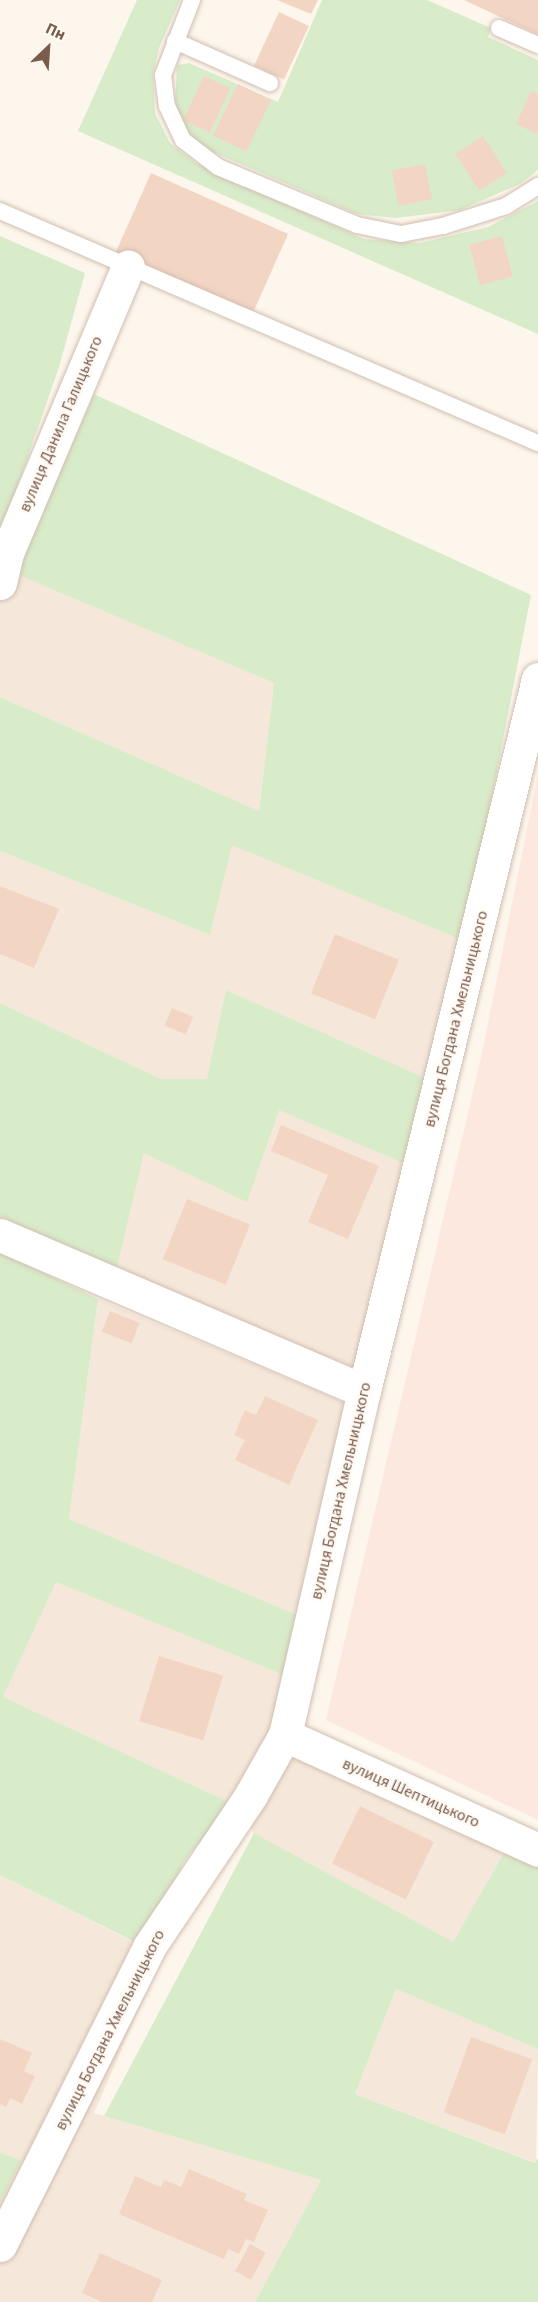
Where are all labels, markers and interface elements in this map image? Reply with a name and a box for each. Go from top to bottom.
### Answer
north arrow [18,18,78,78]
text: Пн [42,18,69,46]
street label: вулиця Данила Галицького [15,333,107,515]
street label: вулиця Богдана Хмельницького [420,909,492,1129]
street label: вулиця Богдана Хмельницького [307,1381,375,1601]
street label: вулиця Шептицького [339,1754,483,1832]
street label: вулиця Богдана Хмельницького [51,1927,169,2133]

